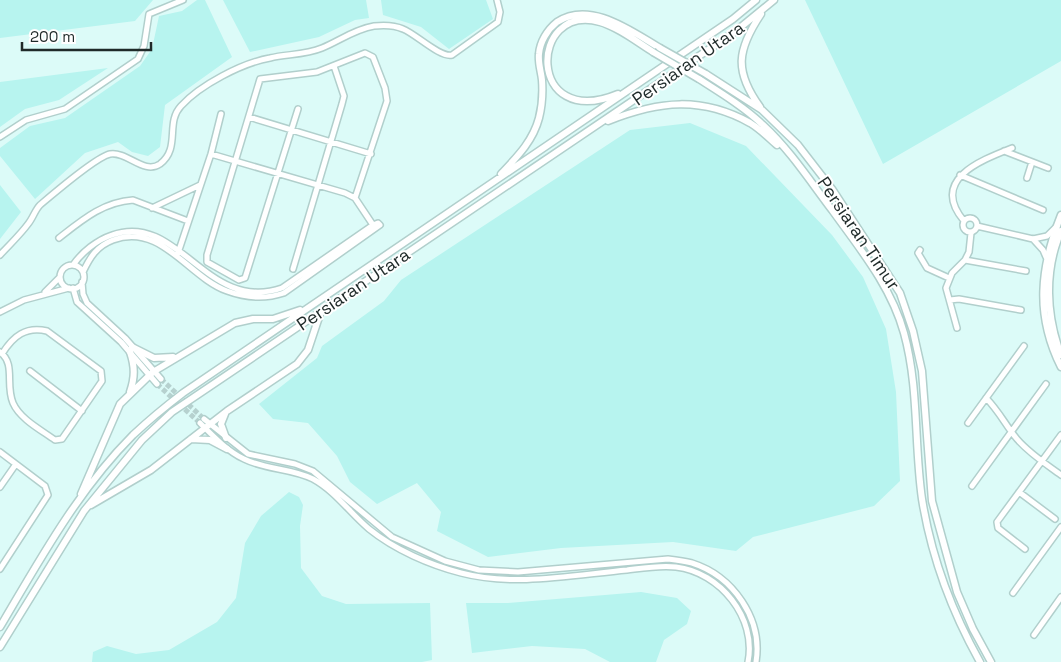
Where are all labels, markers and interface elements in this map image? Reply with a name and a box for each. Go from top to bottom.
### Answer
street label: Persiaran Utara [627,16,749,110]
scale bar [22,20,151,52]
text: 200 m [30,27,75,46]
street label: Persiaran Timur [813,172,906,294]
street label: Persiaran Utara [292,243,414,335]

